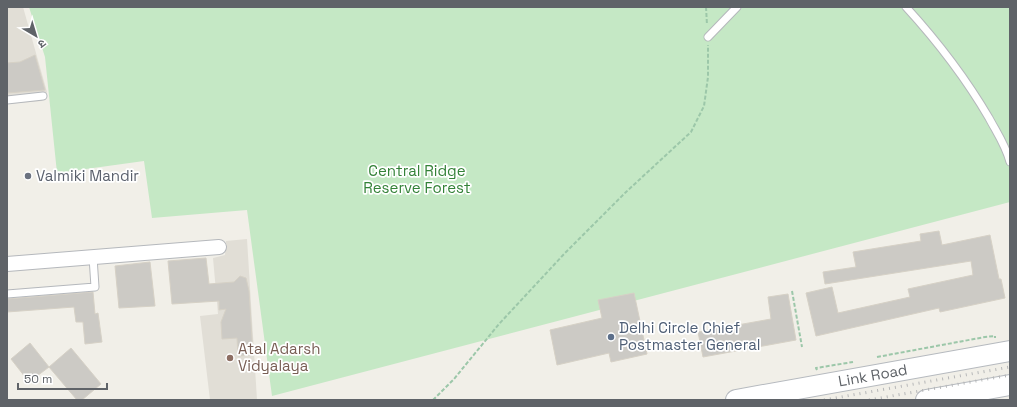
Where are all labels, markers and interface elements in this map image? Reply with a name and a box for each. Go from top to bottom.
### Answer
north arrow [16,16,56,56]
text: उ [35,36,49,52]
park label: Central Ridge Reserve Forest [363,161,471,197]
place label: Valmiki Mandir [36,166,139,185]
marker: Valmiki Mandir [23,171,33,181]
place label: Delhi Circle Chief Postmaster General [619,318,760,354]
marker: Delhi Circle Chief Postmaster General [606,332,616,342]
place label: Atal Adarsh Vidyalaya [238,339,320,375]
marker: Atal Adarsh Vidyalaya [225,353,235,363]
street label: Link Road [837,360,909,391]
scale bar [18,365,107,391]
text: 50 m [24,371,52,387]

